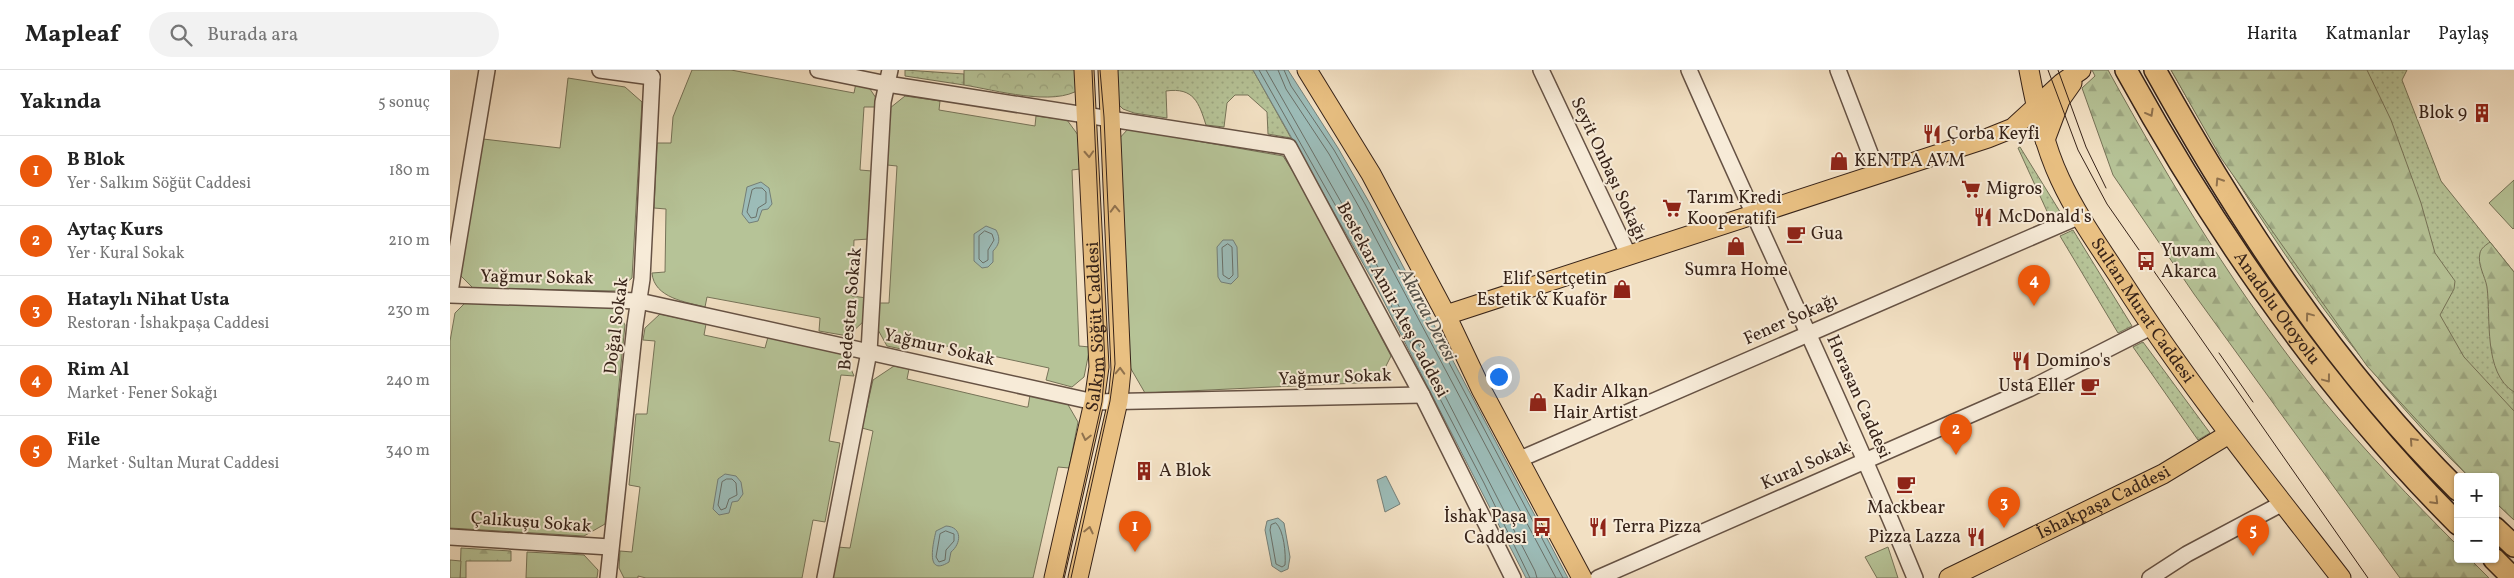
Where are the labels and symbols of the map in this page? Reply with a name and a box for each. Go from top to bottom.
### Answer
street label: Seyit Onbaşı Sokağı [1564,93,1652,245]
place label: Blok 9 [2418,101,2467,126]
building icon: Blok 9 [2471,102,2493,124]
one-way arrow [2144,107,2154,116]
place label: Çorba Keyfi [1947,122,2040,147]
restaurant icon: Çorba Keyfi [1921,123,1943,145]
place label: KENTPA AVM [1854,149,1965,174]
one-way arrow [1084,150,1095,158]
shop icon: KENTPA AVM [1828,150,1850,172]
place label: Migros [1986,177,2042,202]
supermarket icon: Migros [1960,178,1982,200]
one-way arrow [2216,178,2225,187]
place label: Tarım Kredi Kooperatifi [1687,186,1782,232]
supermarket icon: Tarım Kredi Kooperatifi [1661,197,1683,219]
street label: Bestekar Amir Ateş Caddesi [1330,198,1454,402]
one-way arrow [1109,205,1120,213]
place label: McDonald's [1998,205,2092,230]
restaurant icon: McDonald's [1972,206,1994,228]
place label: Gua [1811,222,1843,247]
cafe icon: Gua [1785,223,1807,245]
street label: Sultan Murat Caddesi [2084,233,2200,388]
shop icon: Sumra Home [1725,235,1747,257]
place label: Yuvam Akarca [2161,239,2217,285]
street label: Salkım Söğüt Caddesi [1080,241,1112,414]
street label: Bedesten Sokak [833,246,869,371]
street label: Anadolu Otoyolu [2227,247,2326,370]
bus stop icon: Yuvam Akarca [2135,250,2157,272]
place label: Sumra Home [1684,258,1788,283]
water label: Akarca Deresi [1391,263,1463,366]
street label: Yağmur Sokak [480,265,594,291]
pin: 4 [2018,265,2050,306]
place label: Elif Sertçetin Estetik & Kuaför [1477,267,1607,313]
street label: Doğal Sokak [599,276,635,376]
shop icon: Elif Sertçetin Estetik & Kuaför [1611,278,1633,300]
street label: Fener Sokağı [1740,288,1842,352]
one-way arrow [2307,313,2315,322]
street label: Yağmur Sokak [881,323,997,373]
street label: Horasan Caddesi [1819,331,1897,463]
place label: Domino's [2036,349,2111,374]
restaurant icon: Domino's [2010,350,2032,372]
street label: Yağmur Sokak [1278,364,1392,392]
your location [1486,364,1512,390]
one-way arrow [1115,367,1125,375]
one-way arrow [2322,373,2331,382]
place label: Usta Eller [1999,374,2075,399]
cafe icon: Usta Eller [2079,375,2101,397]
place label: Kadir Alkan Hair Artist [1553,380,1649,426]
shop icon: Kadir Alkan Hair Artist [1527,391,1549,413]
pin: 2 [1940,414,1972,455]
one-way arrow [1081,433,1092,442]
street label: Kural Sokak [1757,435,1855,497]
one-way arrow [2410,438,2419,447]
place label: A Blok [1159,459,1211,484]
building icon: A Blok [1133,460,1155,482]
street label: İshakpaşa Caddesi [2033,460,2175,546]
cafe icon: Mackbear [1895,473,1917,495]
pin: 3 [1988,487,2020,528]
one-way arrow [2429,495,2438,504]
place label: Mackbear [1867,496,1945,521]
place label: İshak Paşa Caddesi [1444,505,1527,551]
street label: Çalıkuşu Sokak [470,506,592,540]
pin: 1 [1119,511,1151,552]
place label: Terra Pizza [1613,515,1701,540]
pin: 5 [2237,515,2269,556]
bus stop icon: İshak Paşa Caddesi [1531,516,1553,538]
restaurant icon: Terra Pizza [1587,516,1609,538]
place label: Pizza Lazza [1868,525,1961,550]
one-way arrow [1083,526,1094,535]
restaurant icon: Pizza Lazza [1965,526,1987,548]

